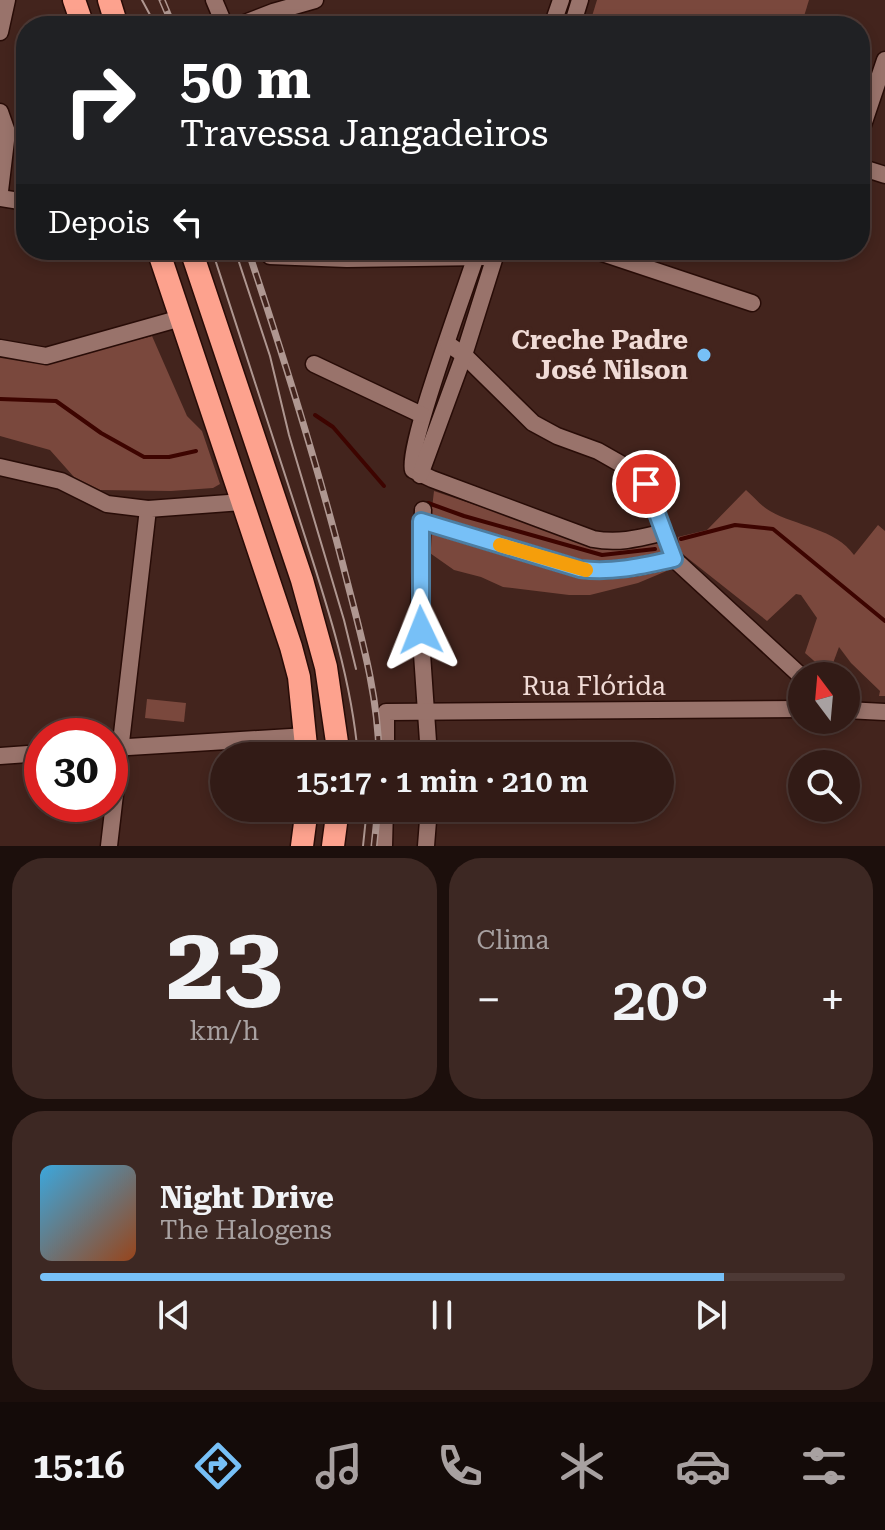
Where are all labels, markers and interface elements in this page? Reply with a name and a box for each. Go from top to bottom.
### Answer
text: 50 m [180,46,311,112]
icon: right [48,48,152,152]
text: Travessa Jangadeiros [180,113,548,155]
icon: left [166,200,210,244]
text: Depois [48,205,150,240]
place label: Creche Padre José Nilson [512,325,688,385]
marker: Creche Padre José Nilson [695,346,713,364]
pin [612,450,680,518]
icon: arrive [624,462,668,506]
position arrow [379,588,463,672]
north arrow [788,662,860,734]
map controls [788,662,860,822]
street label: Rua Flórida [522,671,666,701]
speed limit sign: 30 [24,718,128,822]
button: search [788,750,860,822]
text: 15:17 · 1 min · 210 m [296,764,588,799]
text: 23 [166,903,282,1024]
text: Clima [477,925,549,955]
text: 20° [612,964,709,1035]
text: − [477,974,501,1026]
text: + [820,974,845,1026]
text: km/h [189,1016,259,1046]
text: Night Drive [160,1180,334,1215]
text: The Halogens [160,1215,332,1245]
icon: previous [152,1293,196,1337]
icon: pause [420,1293,464,1337]
icon: next [689,1293,733,1337]
icon: directions [190,1438,246,1494]
icon: music [311,1438,367,1494]
icon: phone [432,1438,488,1494]
icon: climate [554,1438,610,1494]
icon: car [675,1438,731,1494]
icon: filters [796,1438,852,1494]
text: 15:16 [33,1445,125,1487]

